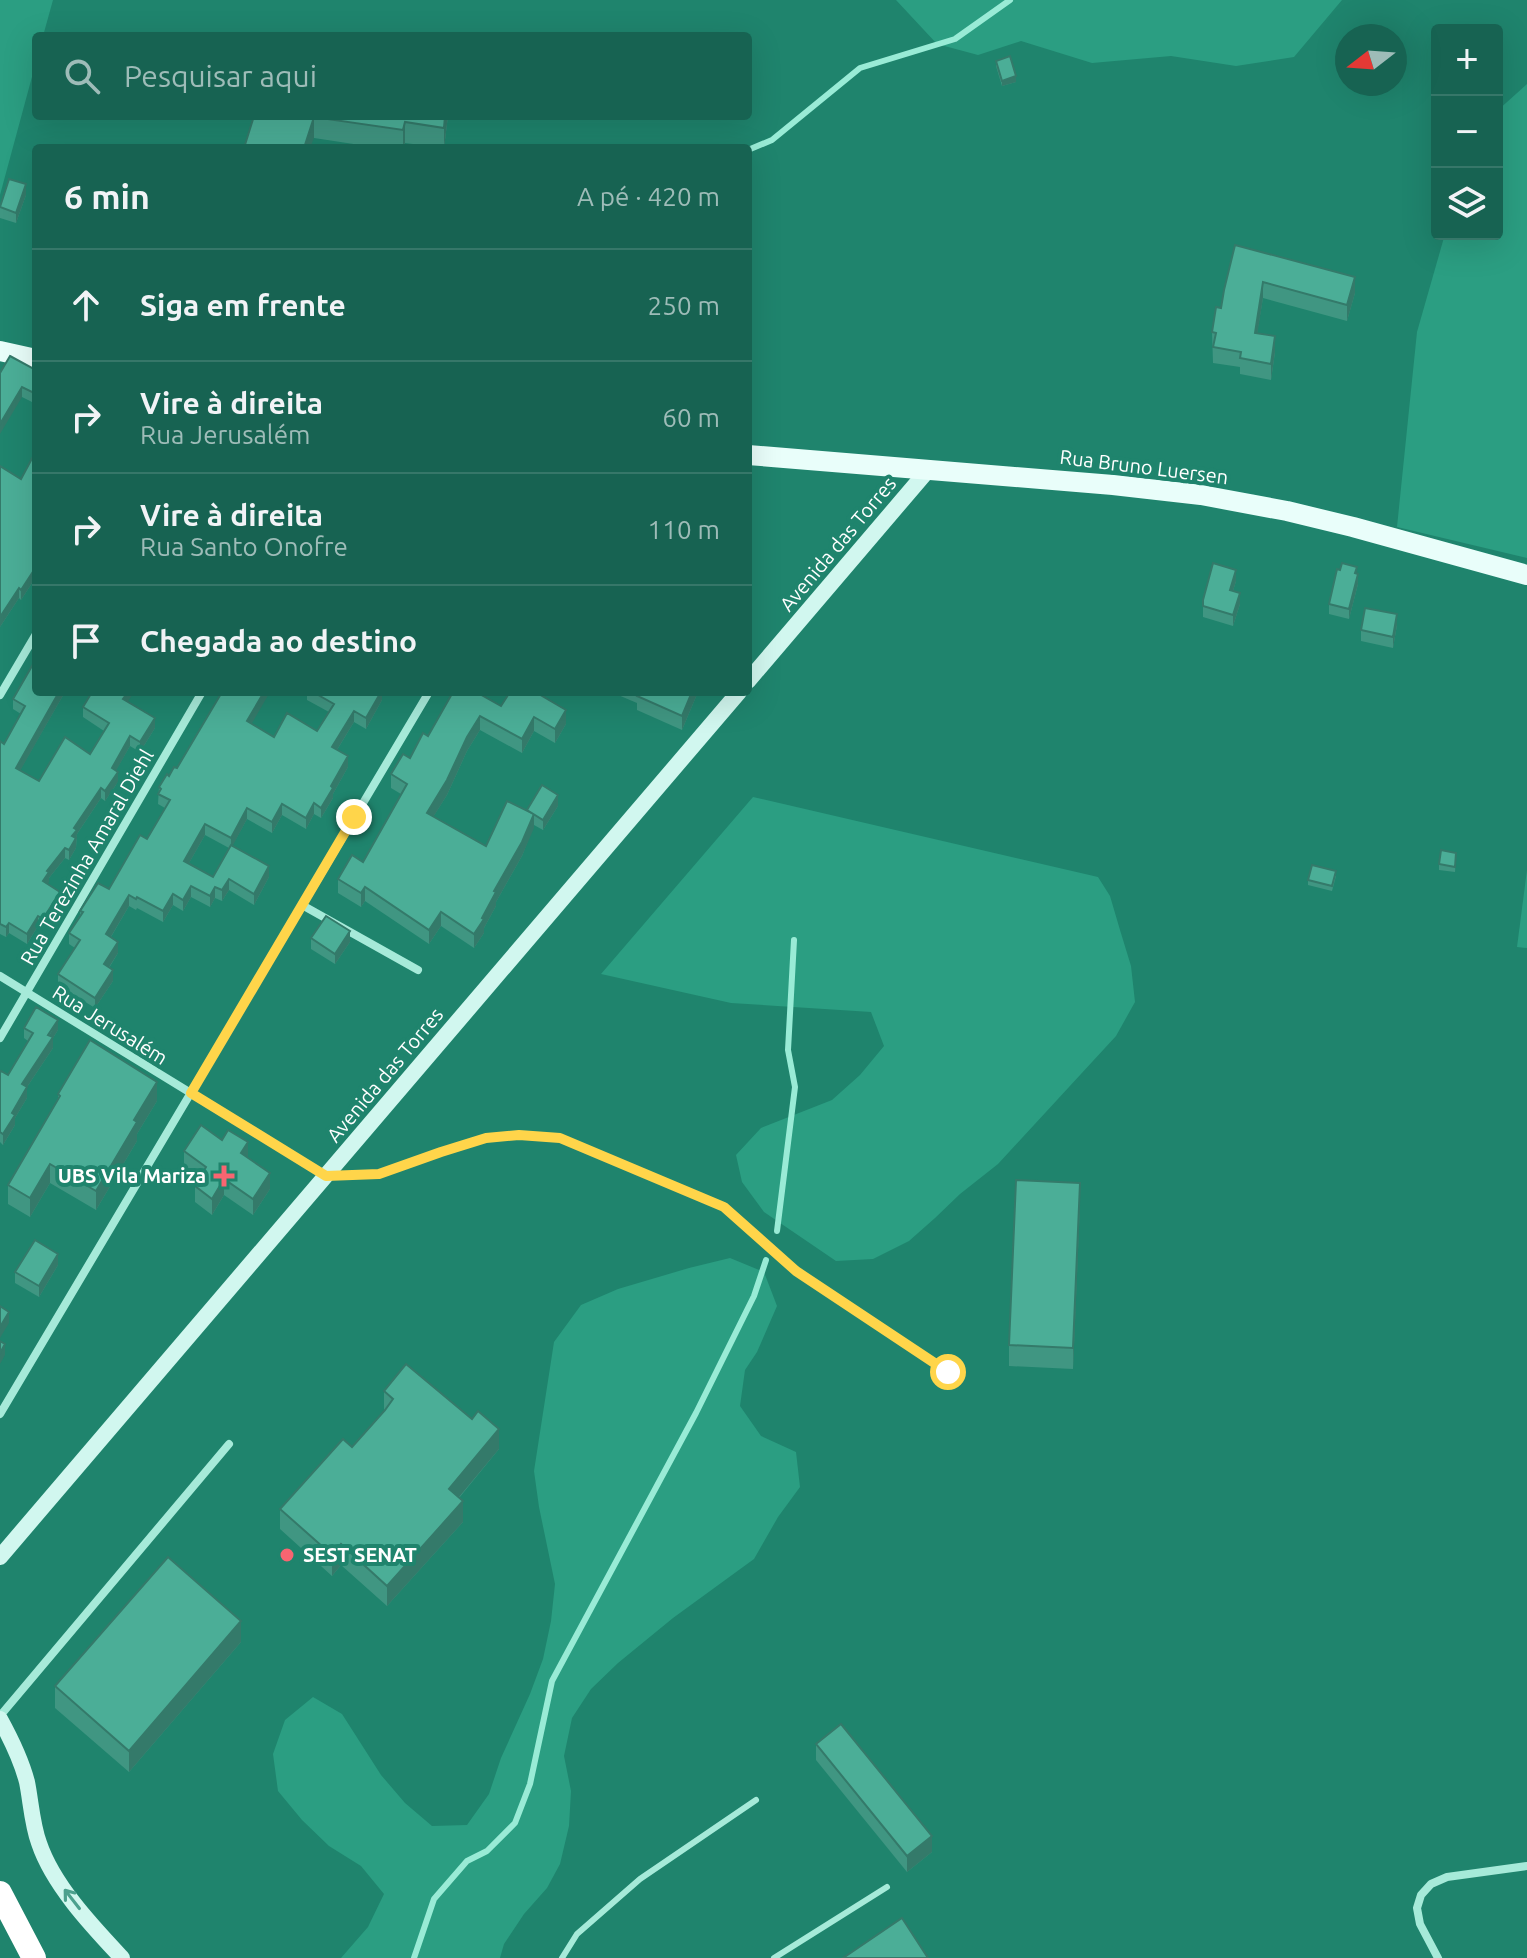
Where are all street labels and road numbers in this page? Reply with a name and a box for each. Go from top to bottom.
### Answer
street label: Rua Bruno Luersen [1059,445,1230,488]
street label: Avenida das Torres [775,472,901,616]
street label: Rua Terezinha Amaral Diehl [15,745,158,969]
street label: Rua Jerusalém [49,980,172,1069]
street label: Avenida das Torres [322,1003,448,1147]

